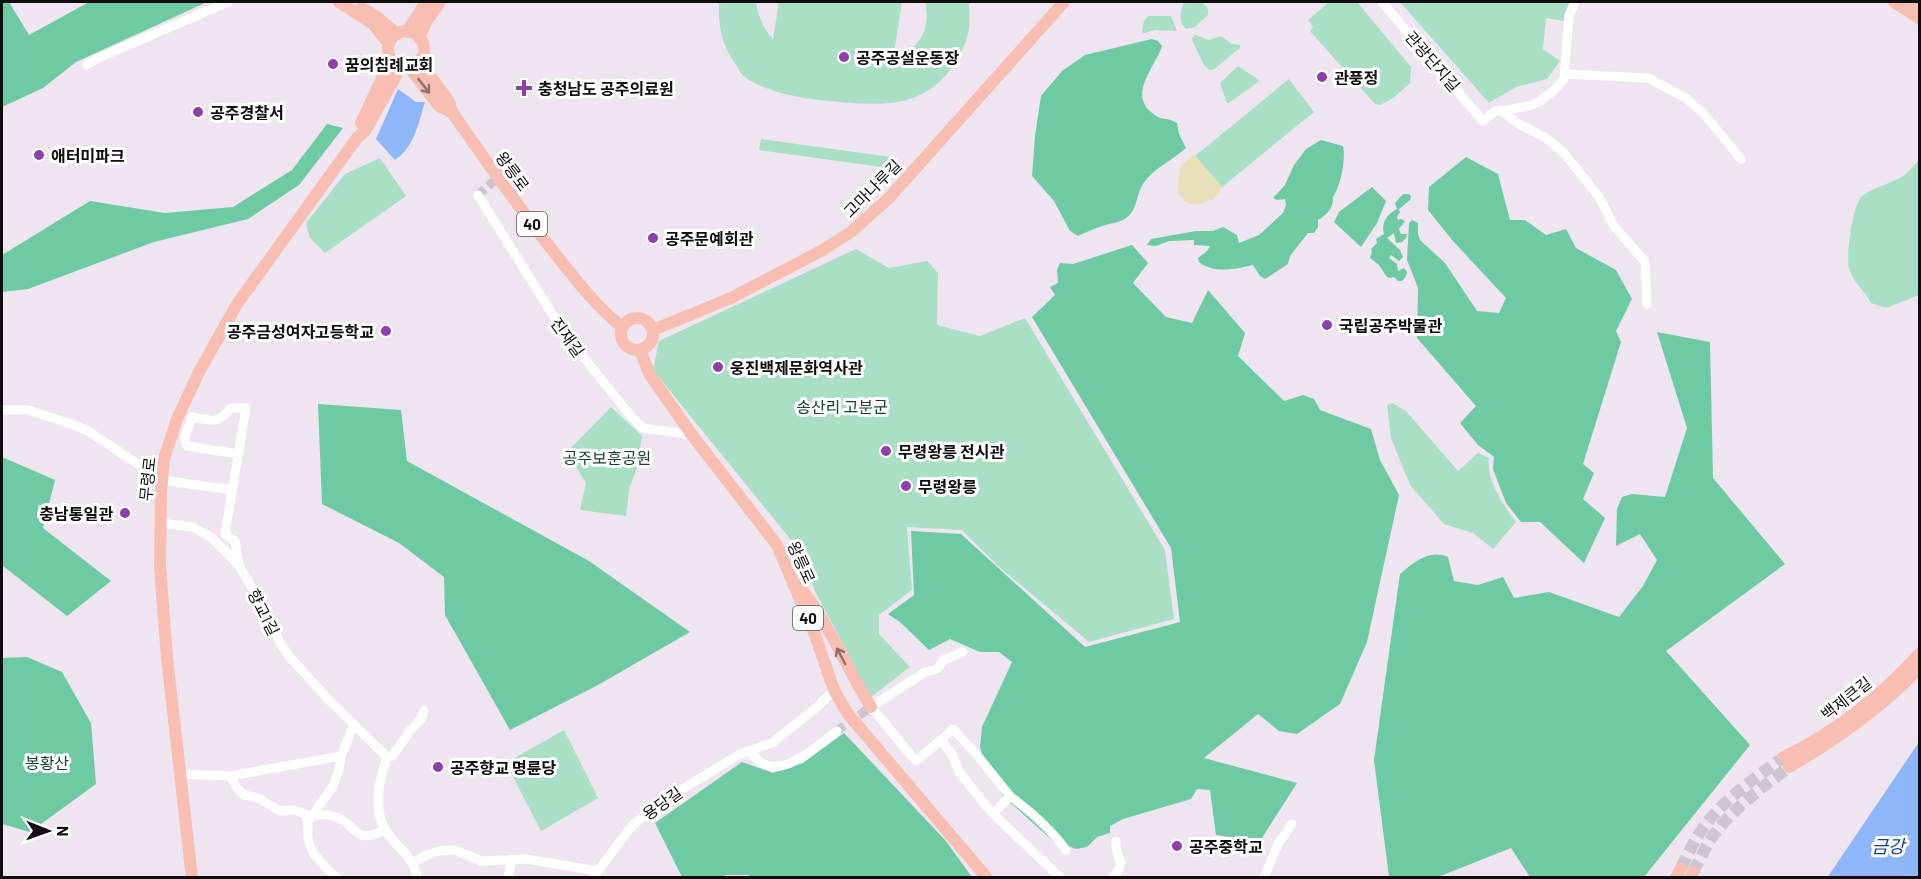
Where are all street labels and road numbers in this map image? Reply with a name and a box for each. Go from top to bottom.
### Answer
street label: 관광단지길 [1402,27,1464,95]
street label: 왕릉로 [492,148,534,195]
street label: 고마나루길 [839,155,905,221]
road number: 40 [517,212,547,236]
street label: 진재길 [547,314,589,360]
street label: 무령로 [135,456,159,502]
street label: 왕릉로 [784,538,820,586]
street label: 향교1길 [244,586,284,638]
road number: 40 [793,606,823,630]
street label: 백제큰길 [1817,672,1875,724]
street label: 용당길 [638,783,686,823]

